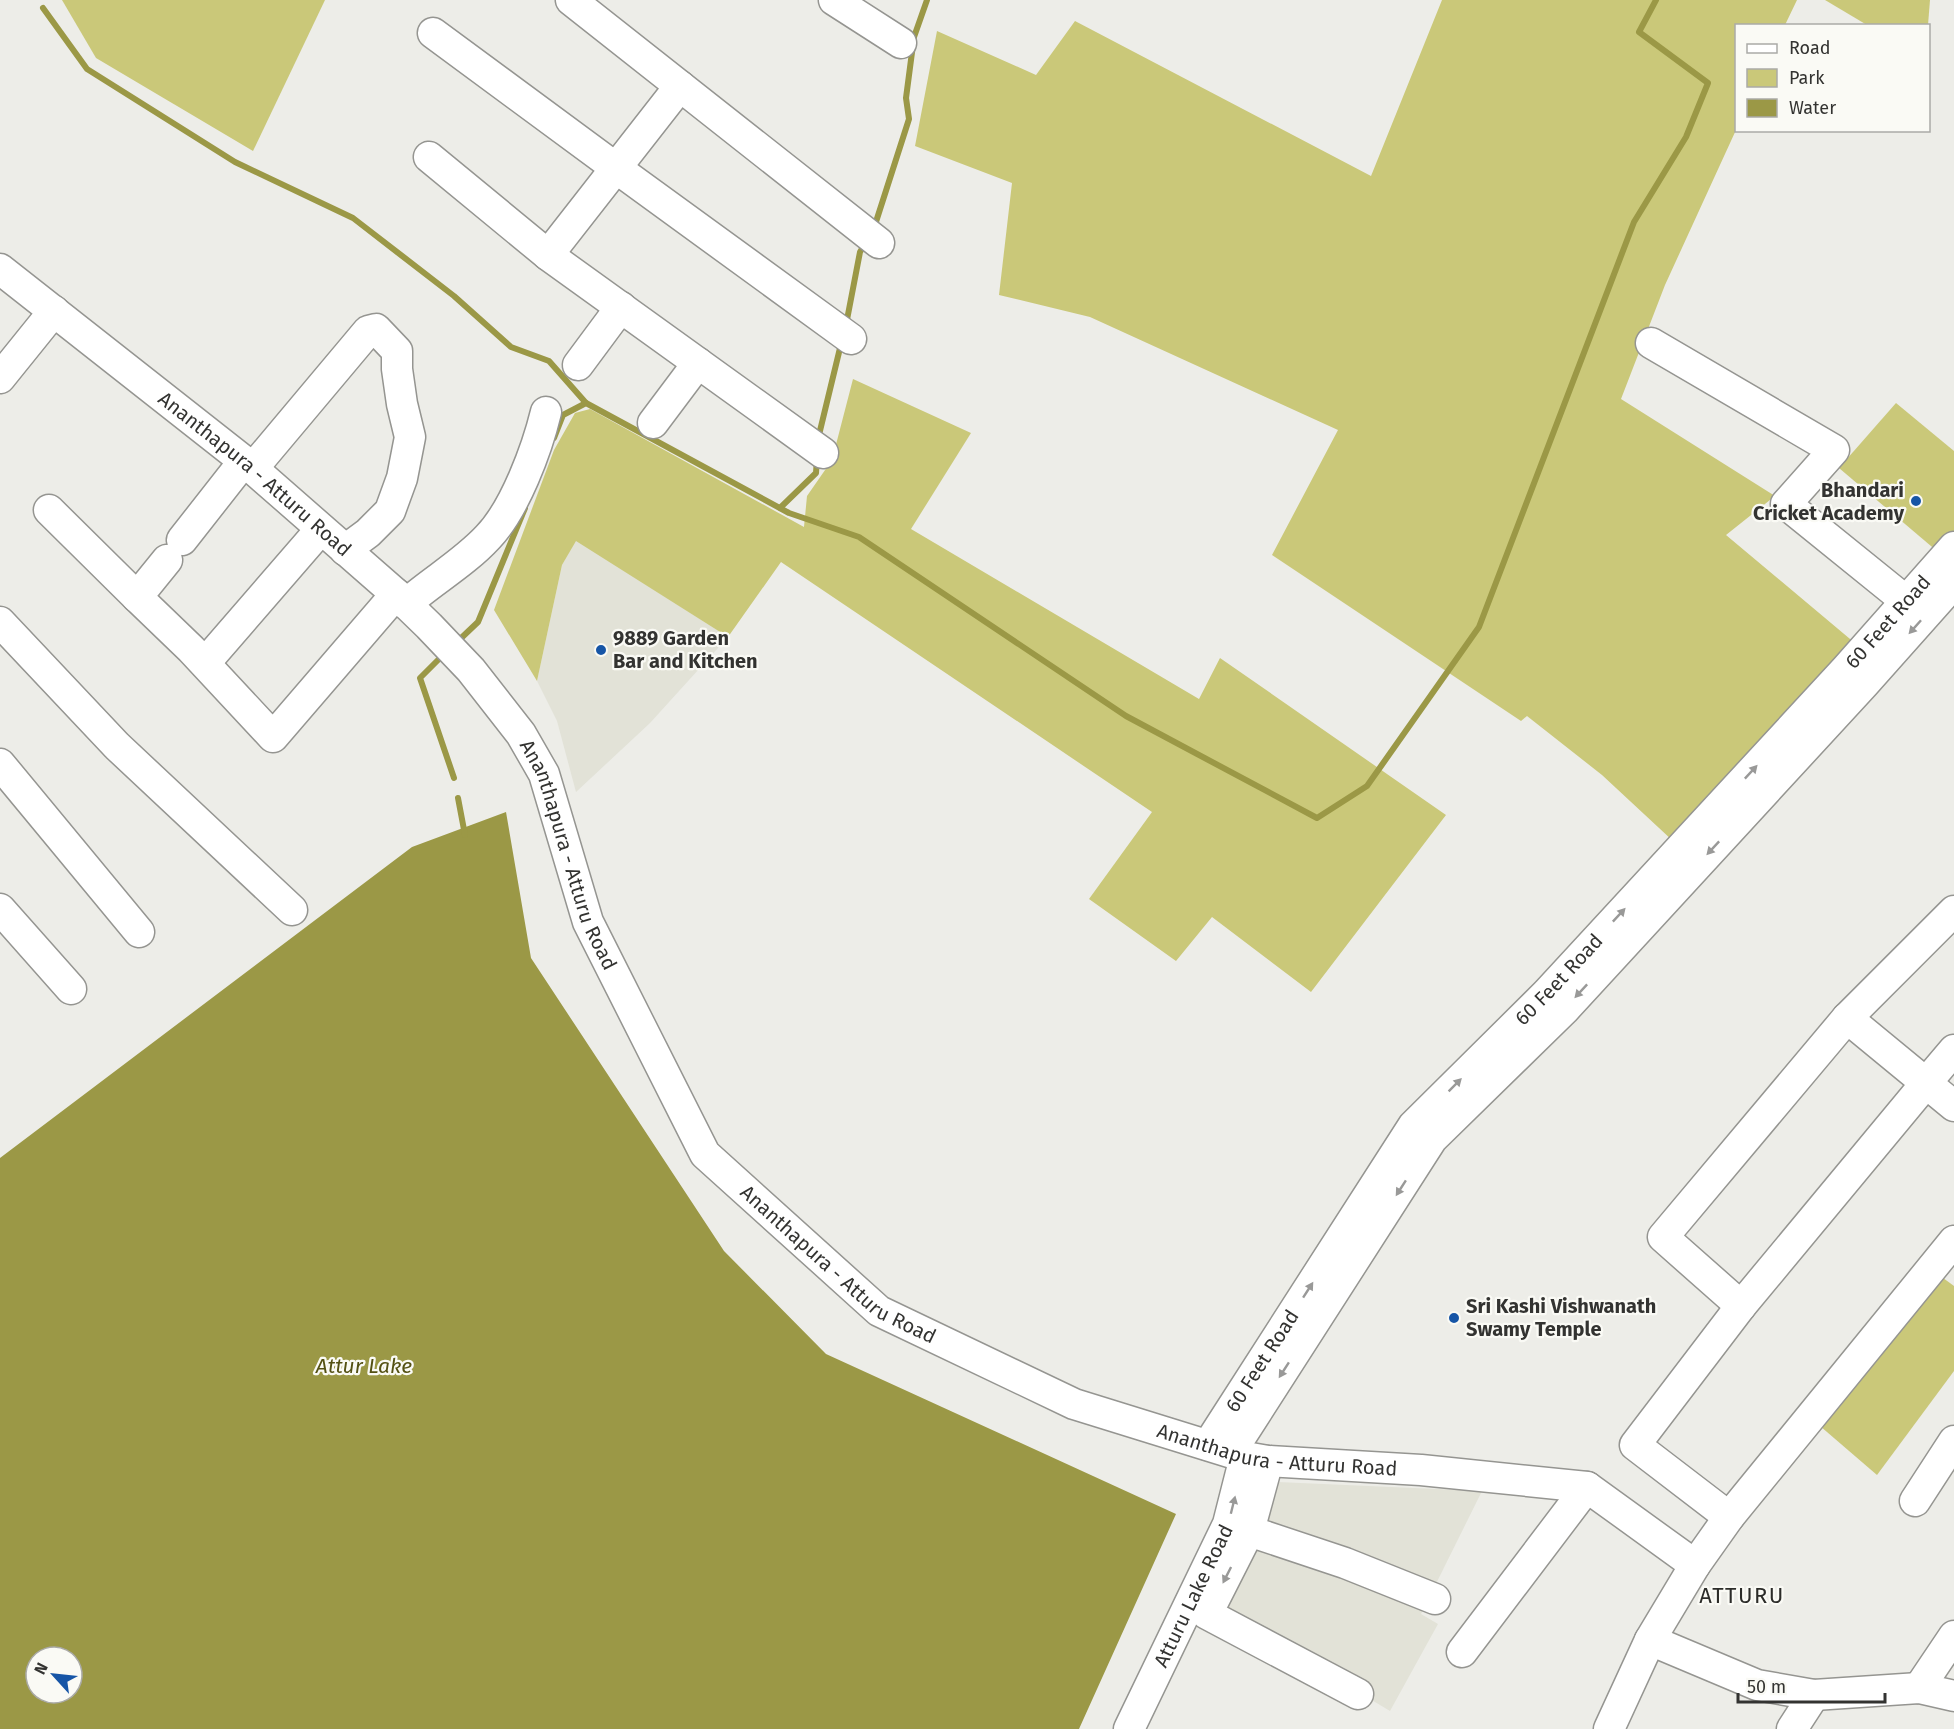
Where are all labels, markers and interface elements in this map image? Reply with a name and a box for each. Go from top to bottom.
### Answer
legend [1735,24,1930,132]
text: Road [1789,37,1831,59]
text: Park [1789,67,1825,89]
text: Water [1789,97,1836,119]
street label: Ananthapura - Atturu Road [154,386,356,561]
place label: Bhandari Cricket Academy [1753,478,1905,525]
marker: Bhandari Cricket Academy [1909,494,1923,508]
street label: 60 Feet Road [1840,570,1936,673]
one-way arrow [1908,619,1922,634]
place label: 9889 Garden Bar and Kitchen [613,626,758,673]
marker: 9889 Garden Bar and Kitchen [594,643,608,657]
street label: Ananthapura - Atturu Road [515,735,622,974]
one-way arrow [1744,765,1758,779]
one-way arrow [1707,840,1720,855]
one-way arrow [1612,908,1625,923]
street label: 60 Feet Road [1510,929,1608,1030]
one-way arrow [1574,984,1588,999]
one-way arrow [1447,1079,1461,1093]
street label: Ananthapura - Atturu Road [736,1180,940,1348]
one-way arrow [1395,1180,1406,1196]
one-way arrow [1302,1281,1313,1298]
place label: Sri Kashi Vishwanath Swamy Temple [1466,1294,1656,1341]
street label: 60 Feet Road [1220,1305,1304,1416]
marker: Sri Kashi Vishwanath Swamy Temple [1447,1311,1461,1325]
water label: Attur Lake [315,1353,412,1379]
one-way arrow [1278,1362,1289,1378]
street label: Ananthapura - Atturu Road [1154,1418,1398,1481]
one-way arrow [1228,1495,1238,1514]
street label: Atturu Lake Road [1149,1521,1238,1671]
one-way arrow [1222,1566,1231,1583]
district label: ATTURU [1699,1582,1785,1609]
north arrow [24,1645,84,1705]
text: N [30,1659,52,1677]
scale bar [1738,1666,1885,1704]
text: 50 m [1747,1676,1786,1698]

